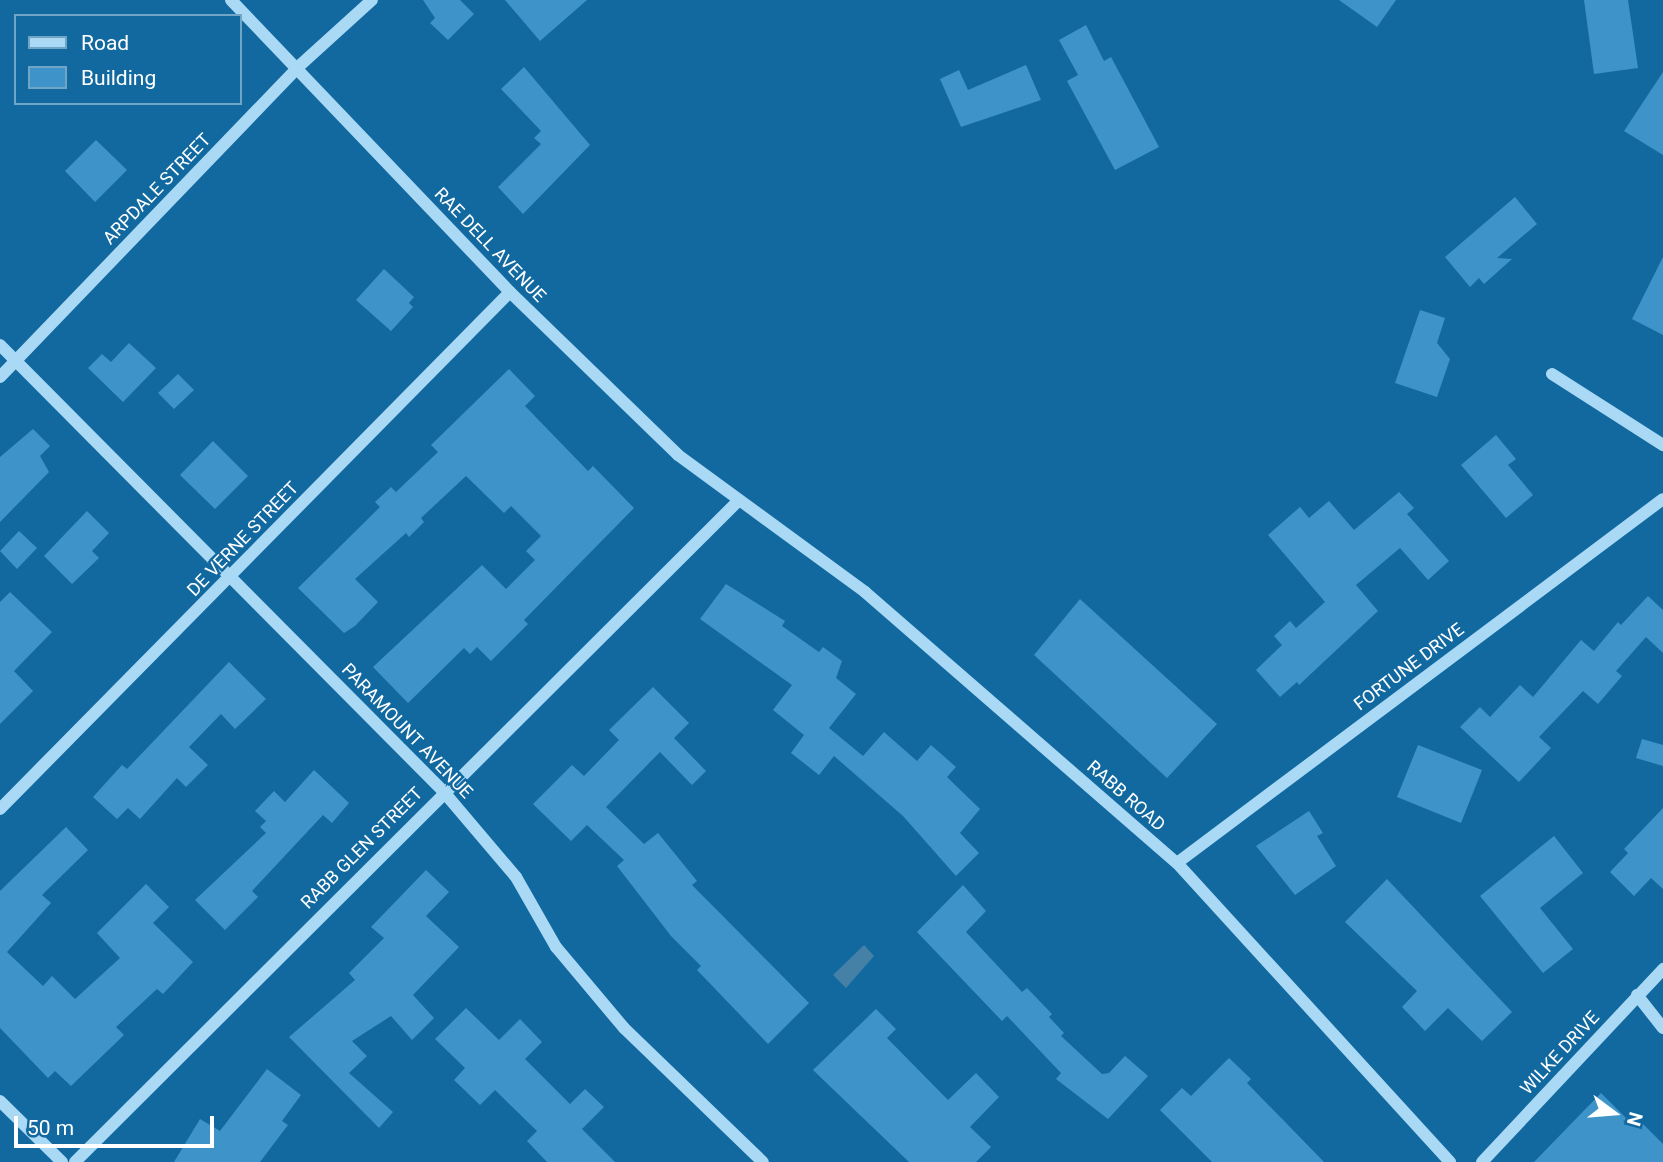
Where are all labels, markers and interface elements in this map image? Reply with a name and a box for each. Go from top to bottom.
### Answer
legend [14,14,242,105]
text: Road [81,31,129,55]
text: Building [81,66,156,90]
street label: ARPDALE STREET [99,129,215,249]
street label: RAE DELL AVENUE [430,183,550,307]
street label: DE VERNE STREET [183,477,303,601]
street label: FORTUNE DRIVE [1350,619,1468,715]
street label: PARAMOUNT AVENUE [337,659,477,803]
street label: RABB ROAD [1082,756,1170,836]
street label: RABB GLEN STREET [297,783,427,913]
street label: WILKE DRIVE [1516,1007,1604,1099]
north arrow [1579,1078,1649,1148]
scale bar [18,1102,217,1146]
text: N [1622,1109,1648,1129]
text: 50 m [27,1116,74,1140]

